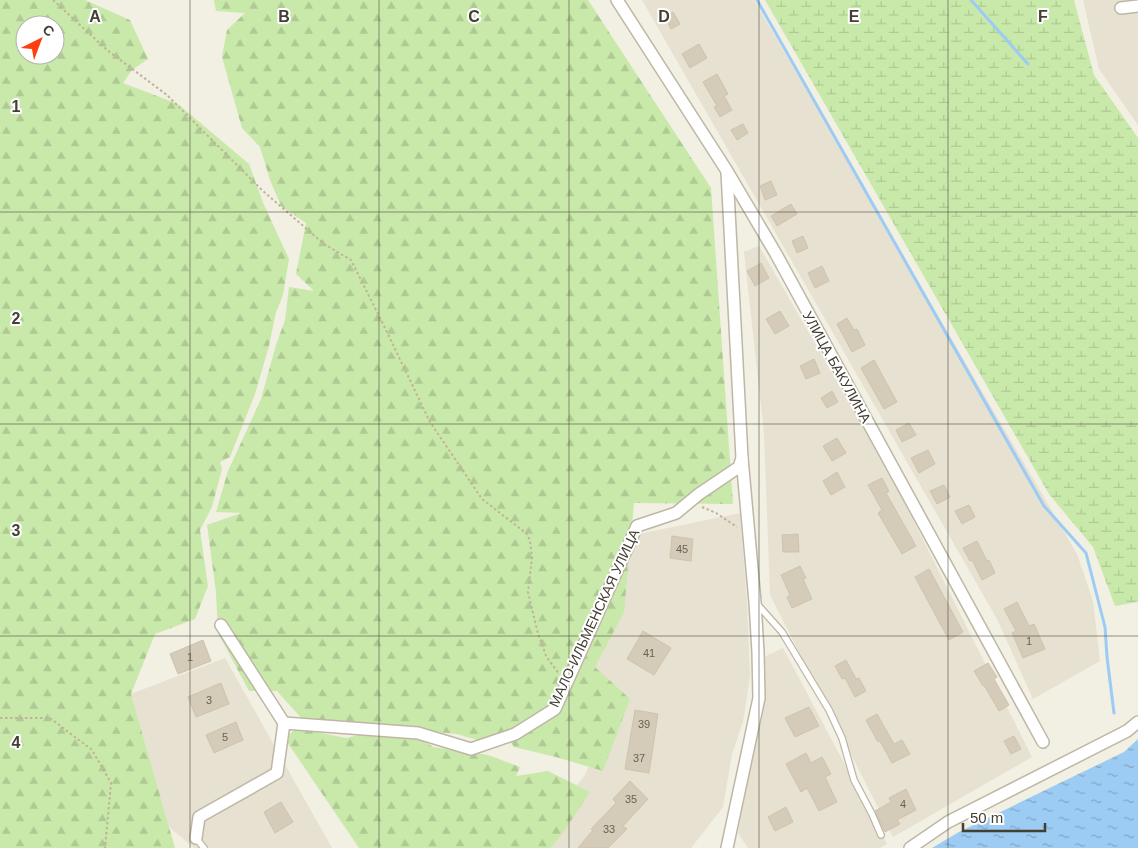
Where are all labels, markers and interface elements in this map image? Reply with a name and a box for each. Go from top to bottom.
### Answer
text: A [89,8,101,25]
text: B [278,8,290,25]
text: C [468,8,480,25]
text: D [658,8,670,25]
text: E [849,8,860,25]
text: F [1038,8,1048,25]
north arrow [15,15,65,65]
text: С [40,21,58,40]
text: 1 [12,98,21,115]
street label: УЛИЦА БАКУЛИНА [800,308,875,426]
text: 2 [12,310,21,327]
text: 3 [12,522,21,539]
street label: МАЛО-ИЛЬМЕНСКАЯ УЛИЦА [546,526,643,709]
house number: 45 [676,543,688,555]
house number: 1 [1026,635,1032,647]
house number: 41 [643,647,655,659]
house number: 1 [187,651,193,663]
house number: 3 [206,694,212,706]
house number: 39 [638,718,650,730]
house number: 5 [222,731,228,743]
text: 4 [12,734,21,751]
house number: 37 [633,752,645,764]
house number: 35 [625,793,637,805]
house number: 4 [900,798,906,810]
scale bar [963,800,1046,832]
text: 50 m [970,809,1003,826]
house number: 33 [603,823,615,835]

